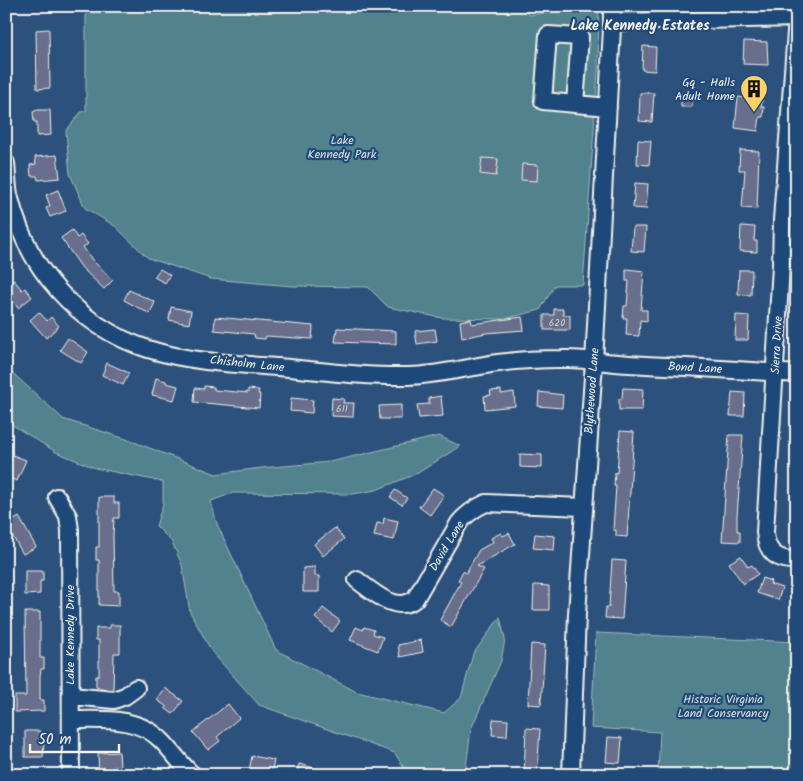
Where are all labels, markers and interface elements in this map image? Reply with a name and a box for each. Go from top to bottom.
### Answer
district label: Lake Kennedy Estates [570,15,710,37]
place label: Gq - Halls Adult Home [675,73,736,106]
building icon: Gq - Halls Adult Home [739,74,769,113]
park label: Lake Kennedy Park [308,131,377,164]
house number: 620 [549,315,565,331]
street label: Sierra Drive [766,315,788,374]
street label: Blythewood Lane [580,347,605,435]
street label: Chisholm Lane [209,351,286,377]
street label: Bond Lane [667,357,723,379]
house number: 611 [336,401,348,417]
street label: David Lane [424,517,470,575]
street label: Lake Kennedy Drive [61,584,80,685]
park label: Historic Virginia Land Conservancy [678,690,769,723]
scale bar [30,721,119,753]
text: 50 m [38,728,72,752]

